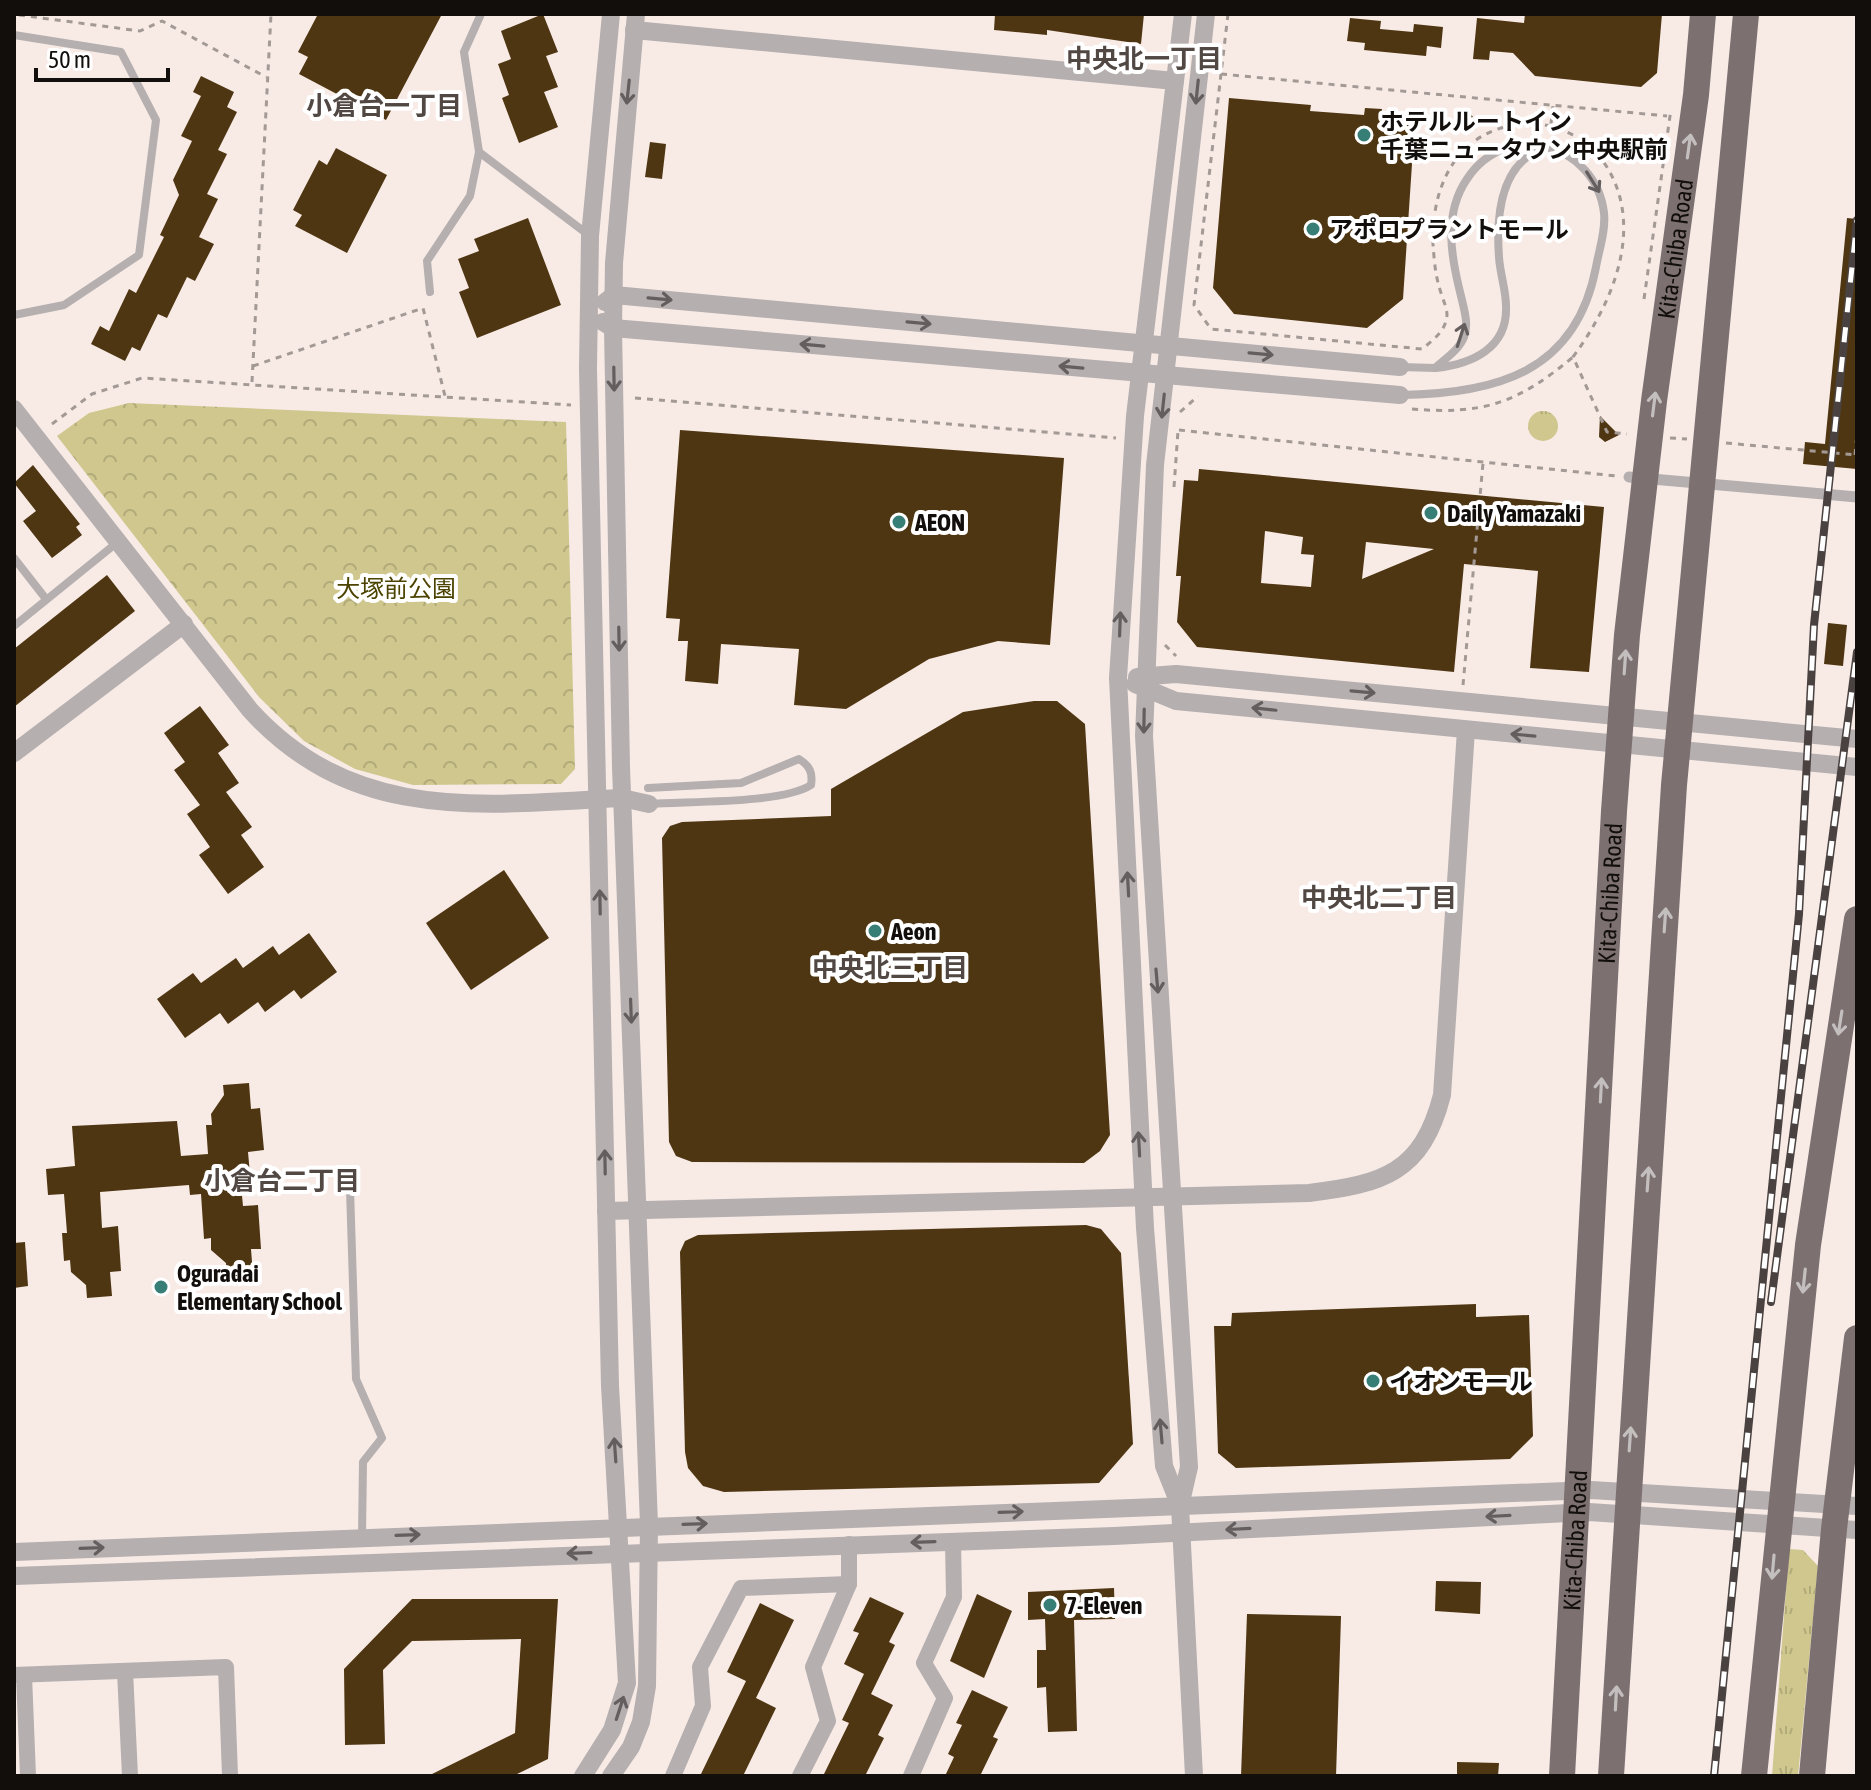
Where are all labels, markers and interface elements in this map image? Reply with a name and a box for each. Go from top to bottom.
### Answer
scale bar [36,32,168,82]
district label: 中央北一丁目 [1066,44,1222,74]
text: 50 m [48,46,91,73]
one-way arrow [620,78,635,104]
one-way arrow [1189,78,1204,104]
district label: 小倉台一丁目 [306,91,462,121]
place label: ホテルルートイン 千葉ニュータウン中央駅前 [1380,108,1668,163]
marker: ホテルルートイン 千葉ニュータウン中央駅前 [1355,126,1373,144]
one-way arrow [1682,134,1697,160]
one-way arrow [1585,170,1601,193]
street label: Kita-Chiba Road [1652,177,1698,321]
place label: アポロプラントモール [1329,216,1569,243]
marker: アポロプラントモール [1304,220,1322,238]
one-way arrow [646,292,673,307]
one-way arrow [905,316,932,331]
one-way arrow [1455,323,1470,348]
one-way arrow [799,337,826,352]
one-way arrow [1247,347,1274,362]
one-way arrow [1058,359,1085,374]
one-way arrow [607,365,622,392]
one-way arrow [1646,391,1661,418]
one-way arrow [1155,392,1170,419]
place label: Daily Yamazaki [1447,500,1581,527]
marker: Daily Yamazaki [1422,504,1440,522]
place label: AEON [914,509,965,536]
marker: AEON [890,513,908,531]
park label: 大塚前公園 [336,575,456,602]
one-way arrow [1112,611,1127,638]
one-way arrow [611,625,627,652]
one-way arrow [1618,649,1633,676]
one-way arrow [1349,685,1376,700]
one-way arrow [1251,702,1278,717]
one-way arrow [1137,707,1152,734]
one-way arrow [1510,727,1537,742]
street label: Kita-Chiba Road [1592,822,1627,964]
one-way arrow [1120,871,1135,898]
district label: 中央北二丁目 [1301,883,1457,913]
one-way arrow [592,889,607,916]
one-way arrow [1658,907,1673,934]
place label: Aeon [890,918,936,945]
marker: Aeon [866,922,884,940]
district label: 中央北三丁目 [812,953,968,983]
one-way arrow [1150,967,1165,994]
one-way arrow [623,997,638,1024]
one-way arrow [1832,1010,1847,1036]
one-way arrow [1594,1077,1609,1104]
one-way arrow [1132,1131,1147,1158]
one-way arrow [598,1149,613,1176]
district label: 小倉台二丁目 [204,1166,360,1196]
one-way arrow [1641,1166,1656,1193]
place label: Oguradai Elementary School [177,1260,343,1315]
one-way arrow [1796,1267,1811,1294]
marker: Oguradai Elementary School [152,1278,170,1296]
place label: イオンモール [1389,1368,1533,1395]
marker: イオンモール [1364,1372,1382,1390]
one-way arrow [1153,1418,1168,1445]
one-way arrow [1623,1426,1638,1453]
one-way arrow [607,1437,622,1464]
street label: Kita-Chiba Road [1557,1469,1592,1612]
one-way arrow [997,1505,1024,1520]
one-way arrow [1485,1509,1512,1524]
one-way arrow [681,1516,708,1531]
one-way arrow [1225,1522,1252,1537]
one-way arrow [394,1528,421,1543]
one-way arrow [910,1534,937,1549]
one-way arrow [78,1541,105,1556]
one-way arrow [566,1546,593,1561]
one-way arrow [1766,1553,1781,1580]
place label: 7-Eleven [1066,1592,1142,1619]
marker: 7-Eleven [1041,1596,1059,1614]
one-way arrow [1608,1685,1623,1712]
one-way arrow [613,1696,628,1722]

